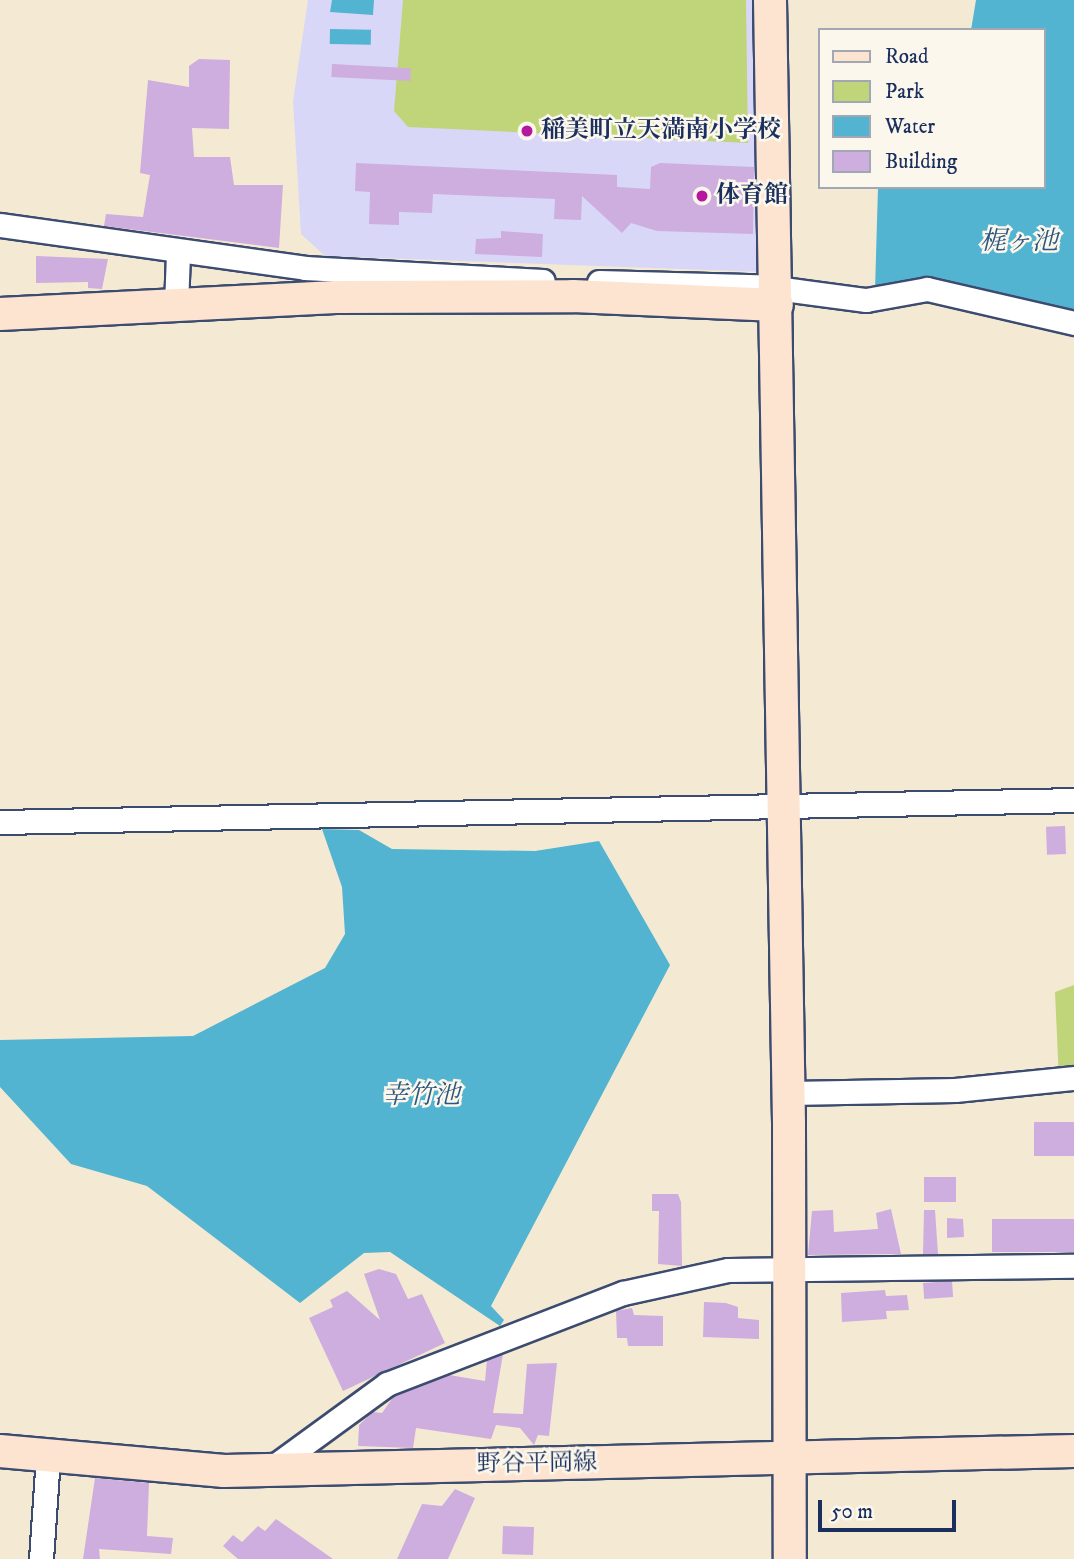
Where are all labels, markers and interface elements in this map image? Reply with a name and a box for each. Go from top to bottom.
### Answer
legend [818,28,1046,189]
text: Road [885,44,929,70]
text: Park [885,79,924,105]
text: Water [885,114,935,140]
place label: 稲美町立天満南小学校 [541,117,781,145]
marker: 稲美町立天満南小学校 [519,123,535,139]
text: Building [885,149,957,175]
place label: 体育館 [716,182,788,210]
marker: 体育館 [694,188,710,204]
water label: 梶ヶ池 [980,226,1058,258]
water label: 幸竹池 [382,1080,460,1112]
street label: 野谷平岡線 [477,1449,597,1479]
scale bar [822,1486,960,1530]
text: 50 m [831,1499,873,1525]

